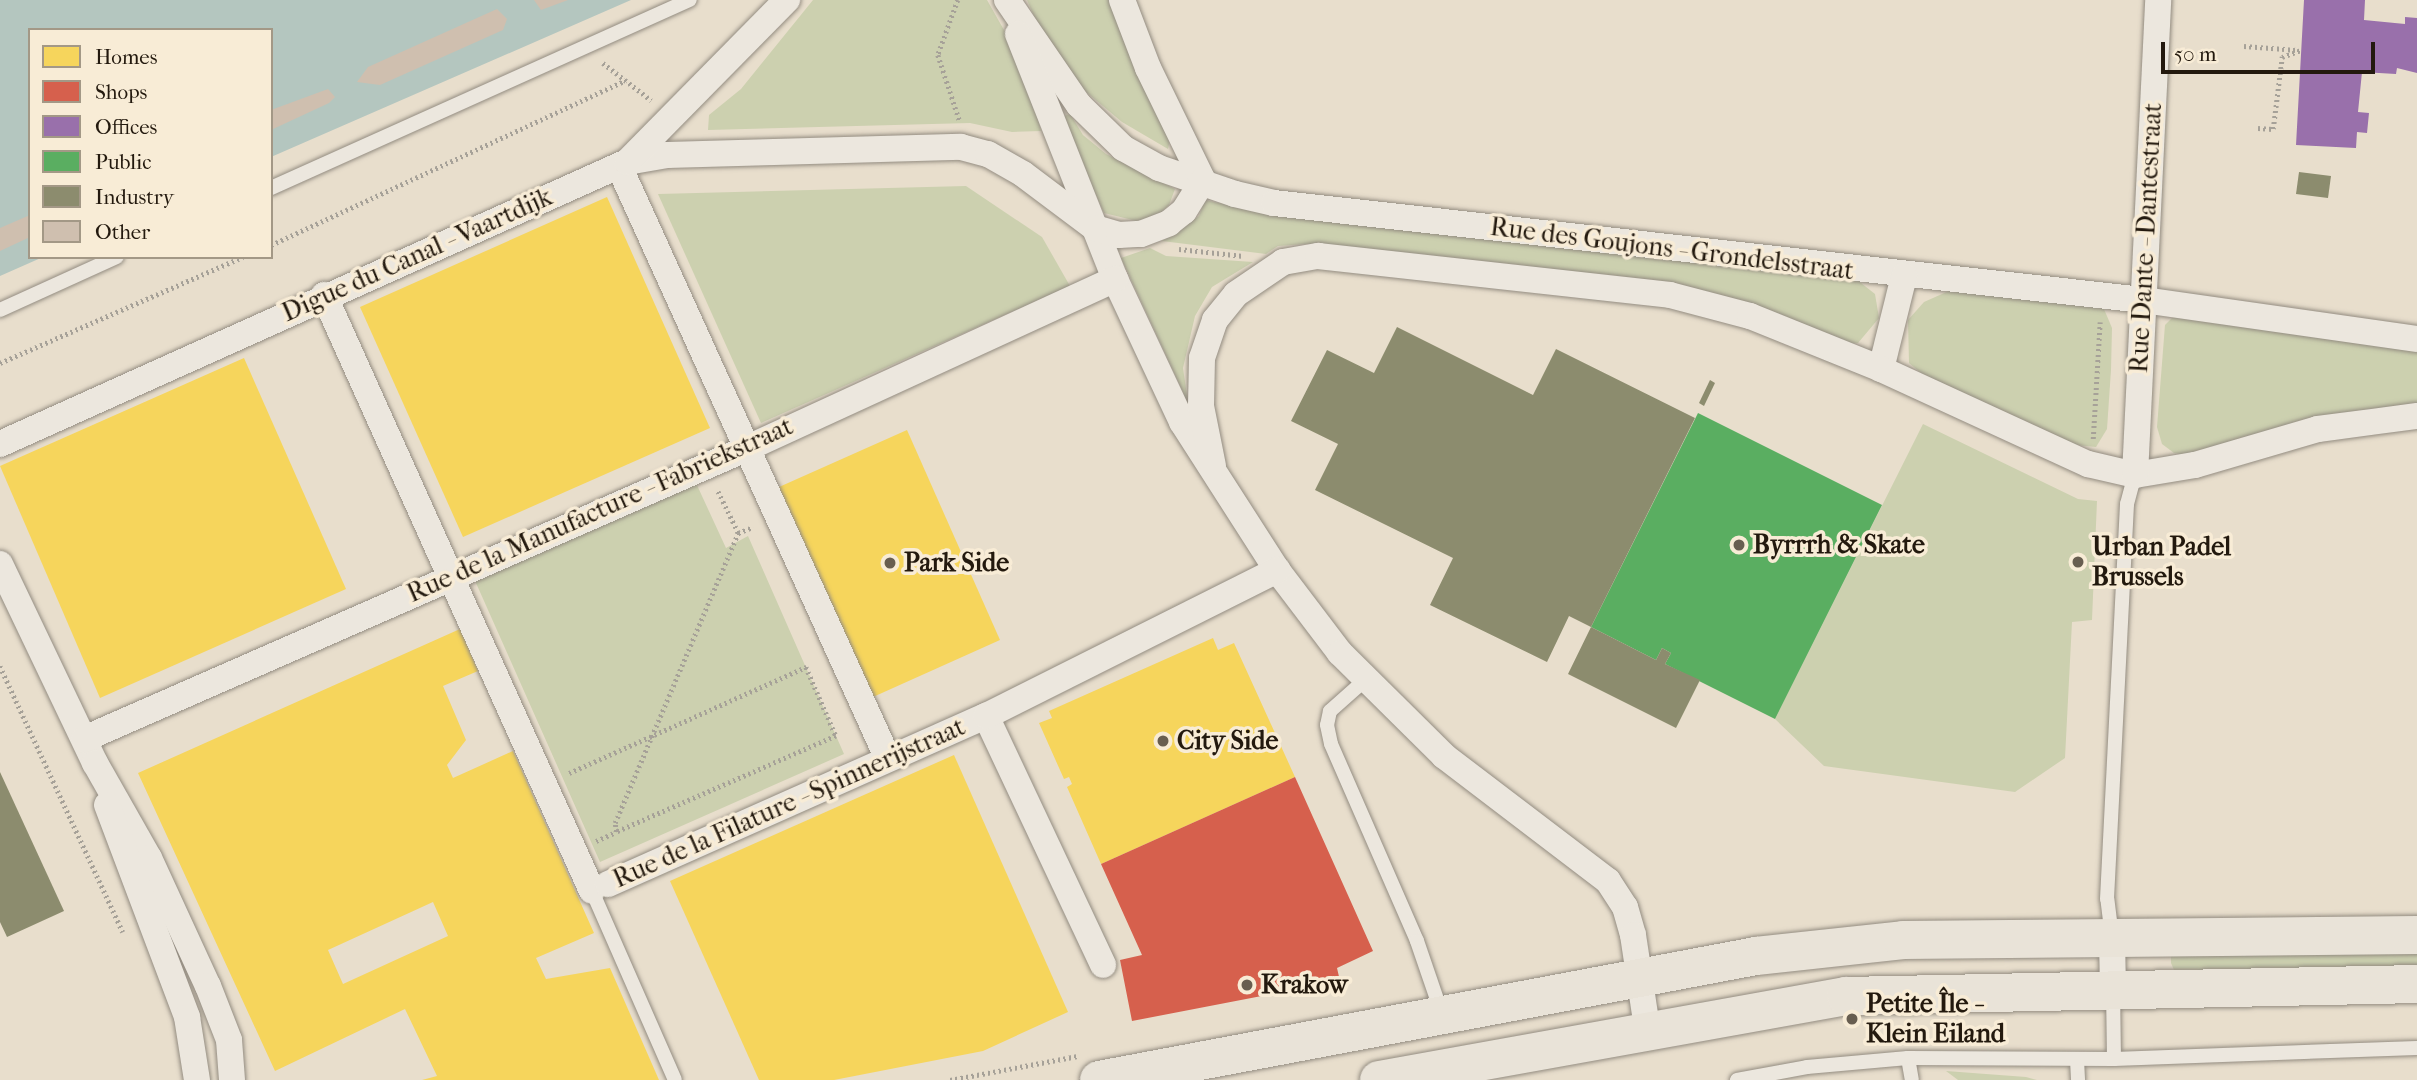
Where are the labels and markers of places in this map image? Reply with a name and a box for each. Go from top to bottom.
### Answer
place label: Byrrrh & Skate [1753,529,1925,561]
place label: Urban Padel Brussels [2092,531,2231,592]
marker: Byrrrh & Skate [1731,537,1747,553]
place label: Park Side [904,547,1009,579]
marker: Urban Padel Brussels [2070,554,2086,570]
marker: Park Side [882,555,898,571]
place label: City Side [1177,725,1278,757]
marker: City Side [1155,733,1171,749]
place label: Krakow [1261,969,1348,1001]
marker: Krakow [1239,977,1255,993]
place label: Petite Île - Klein Eiland [1866,988,2005,1050]
marker: Petite Île - Klein Eiland [1844,1011,1860,1027]

